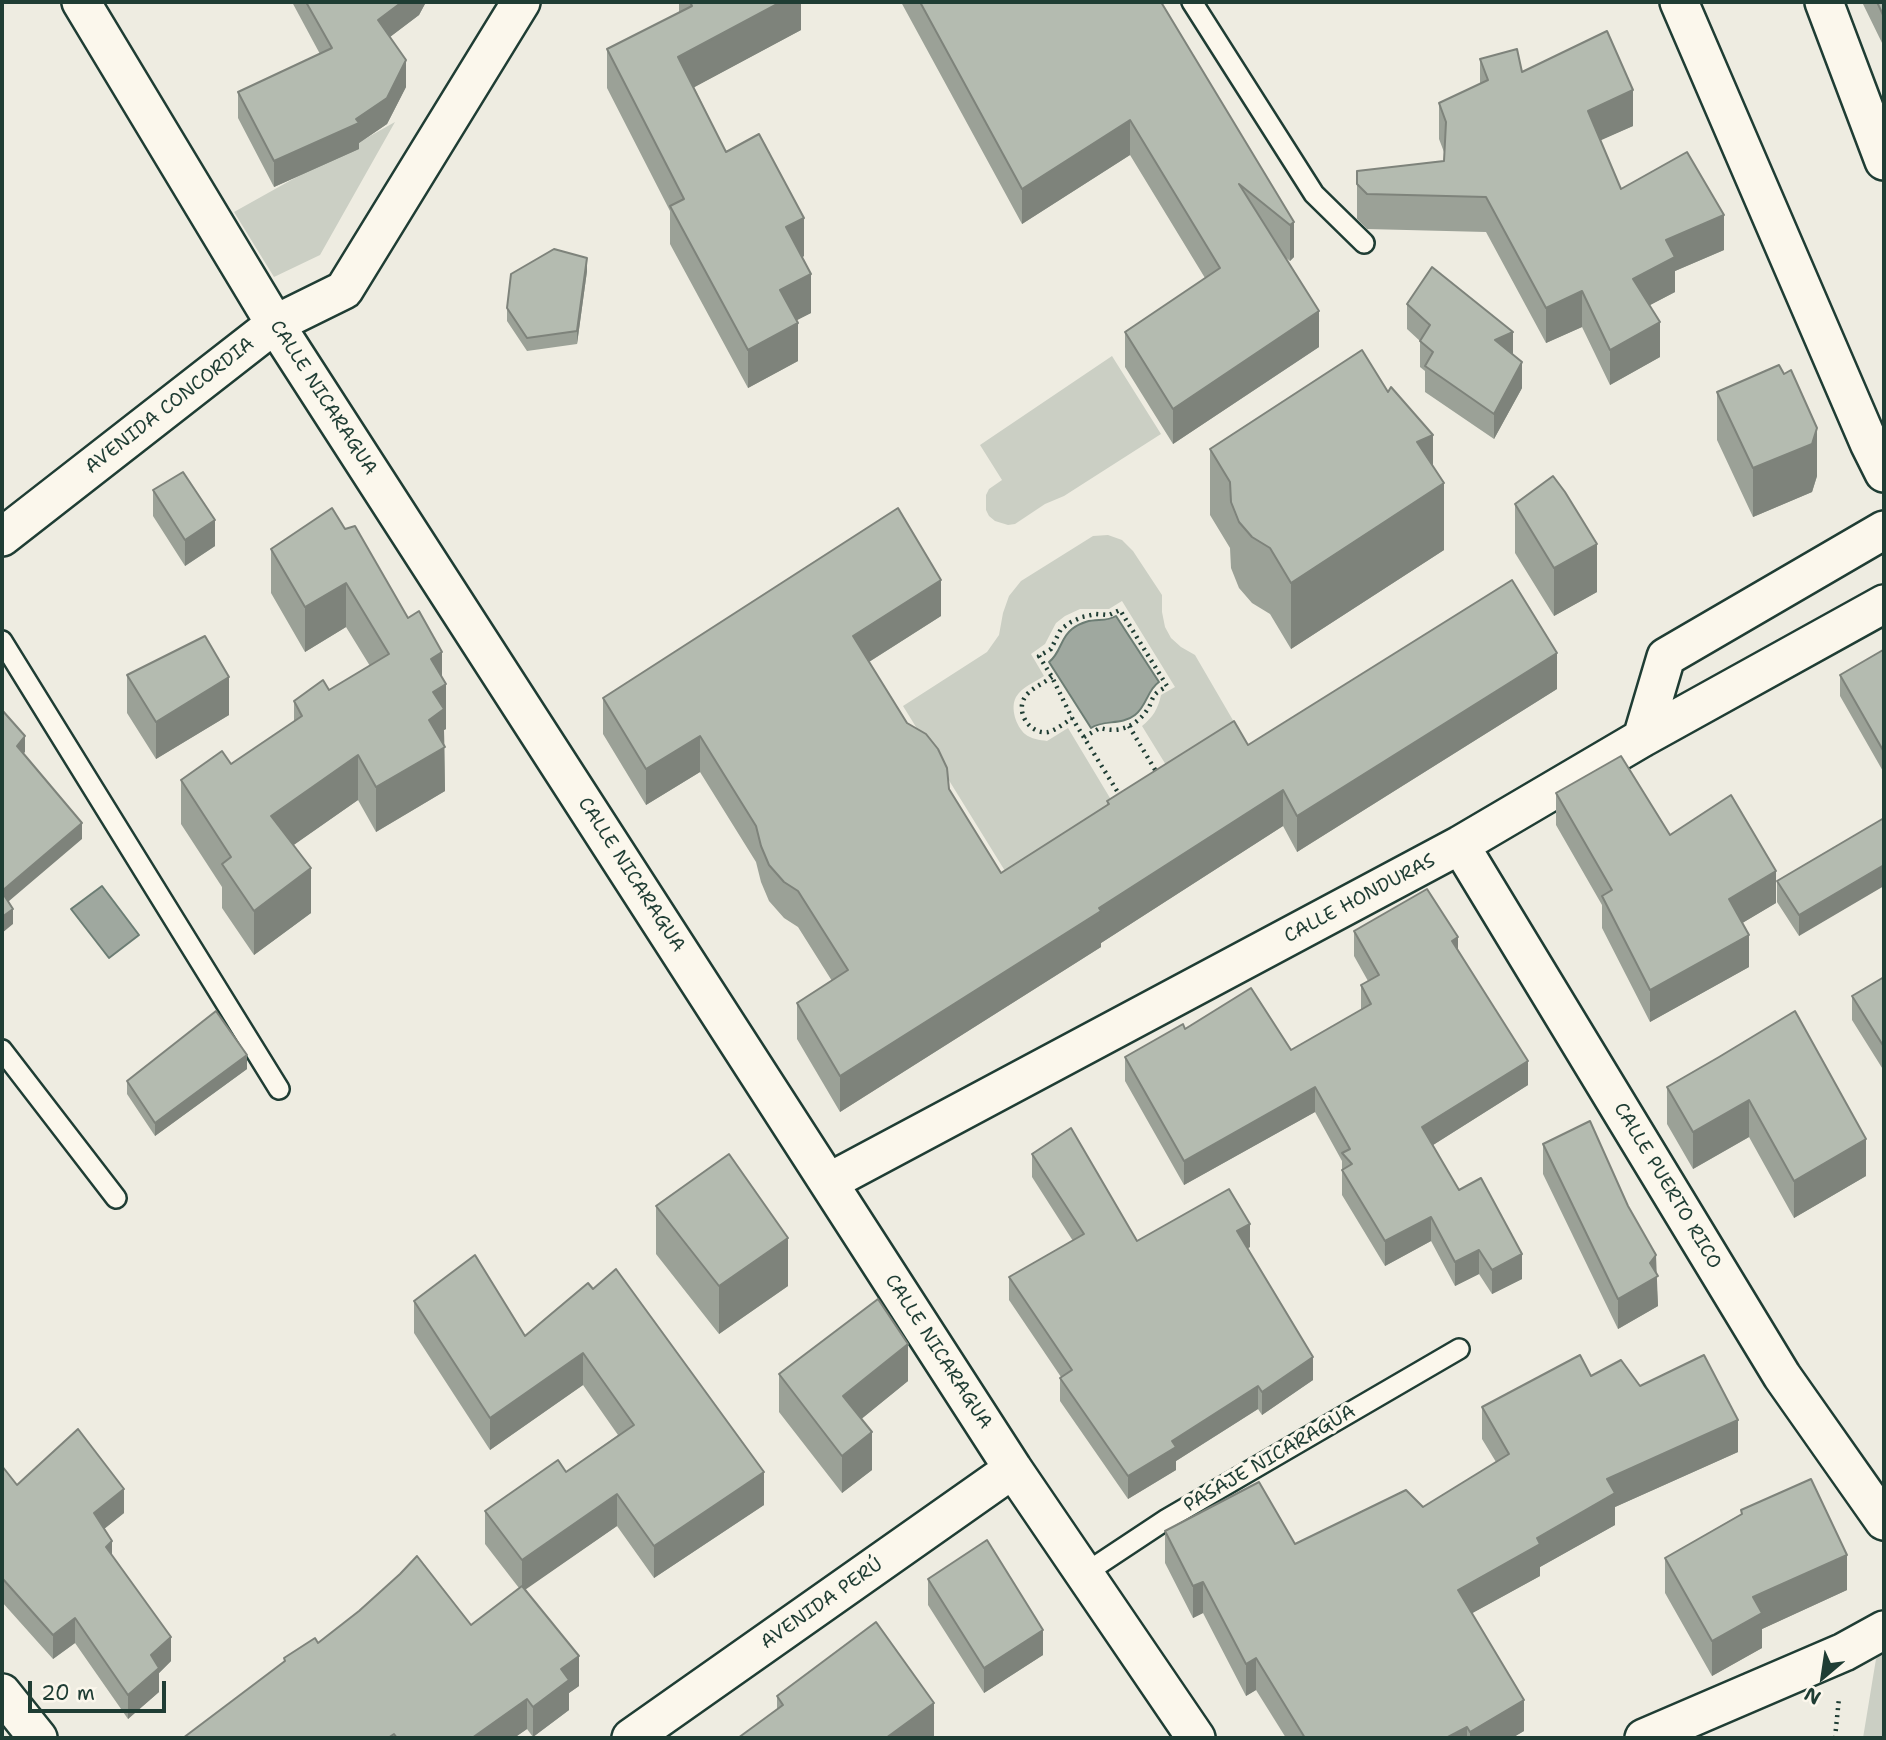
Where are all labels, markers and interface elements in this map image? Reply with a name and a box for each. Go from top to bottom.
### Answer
street label: CALLE NICARAGUA [264,316,382,480]
street label: AVENIDA CONCORDIA [81,333,259,479]
street label: CALLE NICARAGUA [572,793,690,957]
street label: CALLE HONDURAS [1281,850,1439,948]
street label: CALLE PUERTO RICO [1608,1099,1726,1273]
street label: CALLE NICARAGUA [879,1270,997,1434]
street label: PASAJE NICARAGUA [1180,1401,1360,1517]
street label: AVENIDA PERÚ [757,1554,887,1654]
north arrow [1788,1642,1858,1712]
scale bar [32,1666,170,1710]
text: 20 m [41,1679,95,1707]
text: N [1800,1681,1825,1710]

